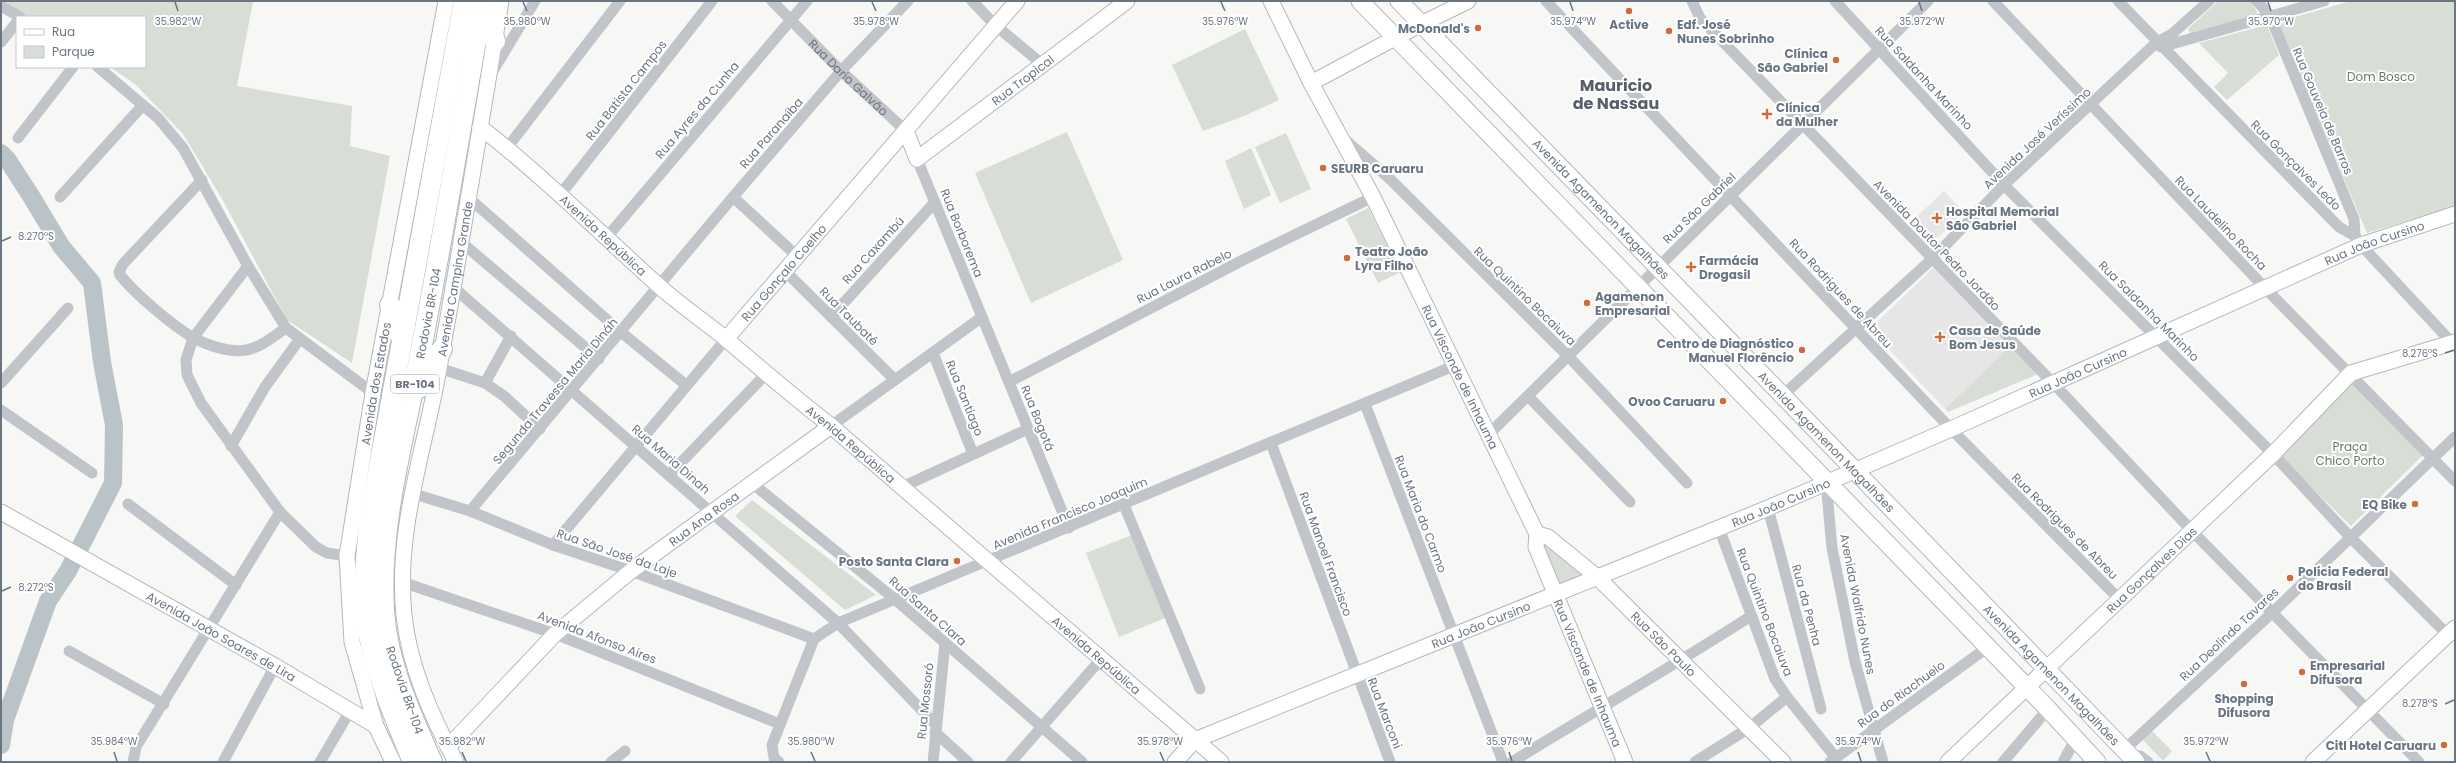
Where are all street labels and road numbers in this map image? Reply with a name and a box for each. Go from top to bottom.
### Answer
street label: Rua Saldanha Marinho [1871,22,1977,134]
street label: Rua Dario Galvão [805,35,892,119]
street label: Rua Batista Campos [581,36,671,144]
street label: Rua Gouveia de Barros [2288,45,2358,177]
street label: Rua Tropical [988,50,1057,109]
street label: Rua Ayres da Cunha [651,58,743,162]
street label: Avenida José Veríssimo [1979,83,2095,193]
street label: Rua Paranaíba [735,94,807,172]
street label: Rua Gonçalves Ledo [2247,116,2345,214]
street label: Avenida Agamenon Magalhães [1529,135,1674,283]
street label: Rua São Gabriel [1659,169,1739,247]
street label: Rua Laudelino Rocha [2171,172,2271,274]
street label: Avenida Doutor Pedro Jordão [1870,176,2005,314]
street label: Rua Borborema [937,186,987,280]
street label: Avenida República [556,191,651,279]
street label: Avenida Campina Grande [433,200,476,358]
street label: Rua Caxambú [838,212,908,288]
street label: Rua João Cursino [2322,216,2427,269]
street label: Rua Gonçalo Coelho [737,220,830,324]
street label: Rua Rodrigues de Abreu [1786,235,1896,351]
street label: Rua Quintino Bocaiuva [1470,243,1580,349]
street label: Rua Laura Rabelo [1134,245,1235,307]
street label: Rua Saldanha Marinho [2095,257,2203,365]
street label: Rodovia BR-104 [411,266,445,360]
street label: Rua Taubaté [816,283,882,349]
street label: Rua Visconde de Inhauma [1418,302,1503,452]
street label: Segunda Travessa Maria Dináh [489,314,621,468]
street label: Avenida dos Estados [356,321,395,446]
street label: Rua João Cursino [2026,343,2129,402]
street label: Rua Santiago [942,358,988,439]
street label: Avenida Agamenon Magalhães [1755,367,1899,516]
road number: BR-104 [391,375,439,393]
street label: Rua Bogotá [1017,383,1059,453]
street label: Avenida República [803,401,899,487]
street label: Rua Maria Dinah [628,420,714,498]
street label: Rua Maria do Carmo [1391,453,1451,575]
street label: Rua Rodrigues de Abreu [2008,469,2122,583]
street label: Avenida Francisco Joaquim [990,473,1150,553]
street label: Rua João Cursino [1729,474,1833,530]
street label: Rua Ana Rosa [665,487,742,550]
street label: Rua Manoel Francisco [1296,489,1357,619]
street label: Rua Gonçalves Dias [2102,522,2200,616]
street label: Rua São José da Laje [554,524,680,582]
street label: Avenida Walfrido Nunes [1836,532,1880,676]
street label: Rua Quintino Bocaiuva [1733,546,1797,678]
street label: Rua da Penha [1788,562,1826,648]
street label: Rua Santa Clara [886,573,970,649]
street label: Rua Deolindo Tavares [2176,583,2282,685]
street label: Avenida João Soares de Lira [144,587,299,685]
street label: Rua Visconde de Inhauma [1550,596,1626,749]
street label: Rua João Cursino [1429,597,1533,652]
street label: Avenida Agamenon Magalhães [1980,600,2124,749]
street label: Avenida Afonso Aires [535,606,659,668]
street label: Rua São Paulo [1627,607,1701,680]
street label: Avenida República [1049,612,1145,698]
street label: Rodovia BR-104 [382,644,428,737]
street label: Rua do Riachuelo [1854,656,1948,732]
street label: Rua Mossoró [913,662,937,740]
street label: Rua Marconi [1364,675,1406,751]

